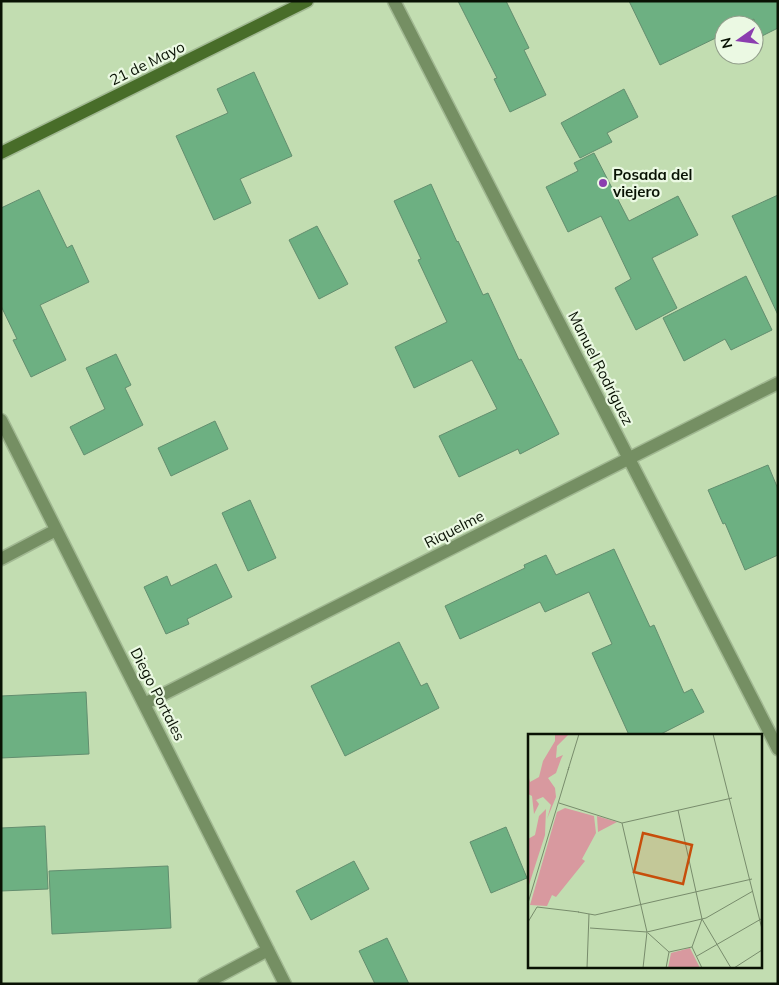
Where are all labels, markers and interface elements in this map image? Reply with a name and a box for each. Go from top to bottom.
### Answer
north arrow [714,15,764,65]
text: N [716,36,736,50]
street label: 21 de Mayo [106,37,188,89]
place label: Posada del viejero [612,165,692,201]
marker: Posada del viejero [597,177,609,189]
street label: Manuel Rodríguez [564,308,638,428]
street label: Riquelme [421,506,487,552]
street label: Diego Portales [126,644,190,744]
inset map [528,734,762,968]

